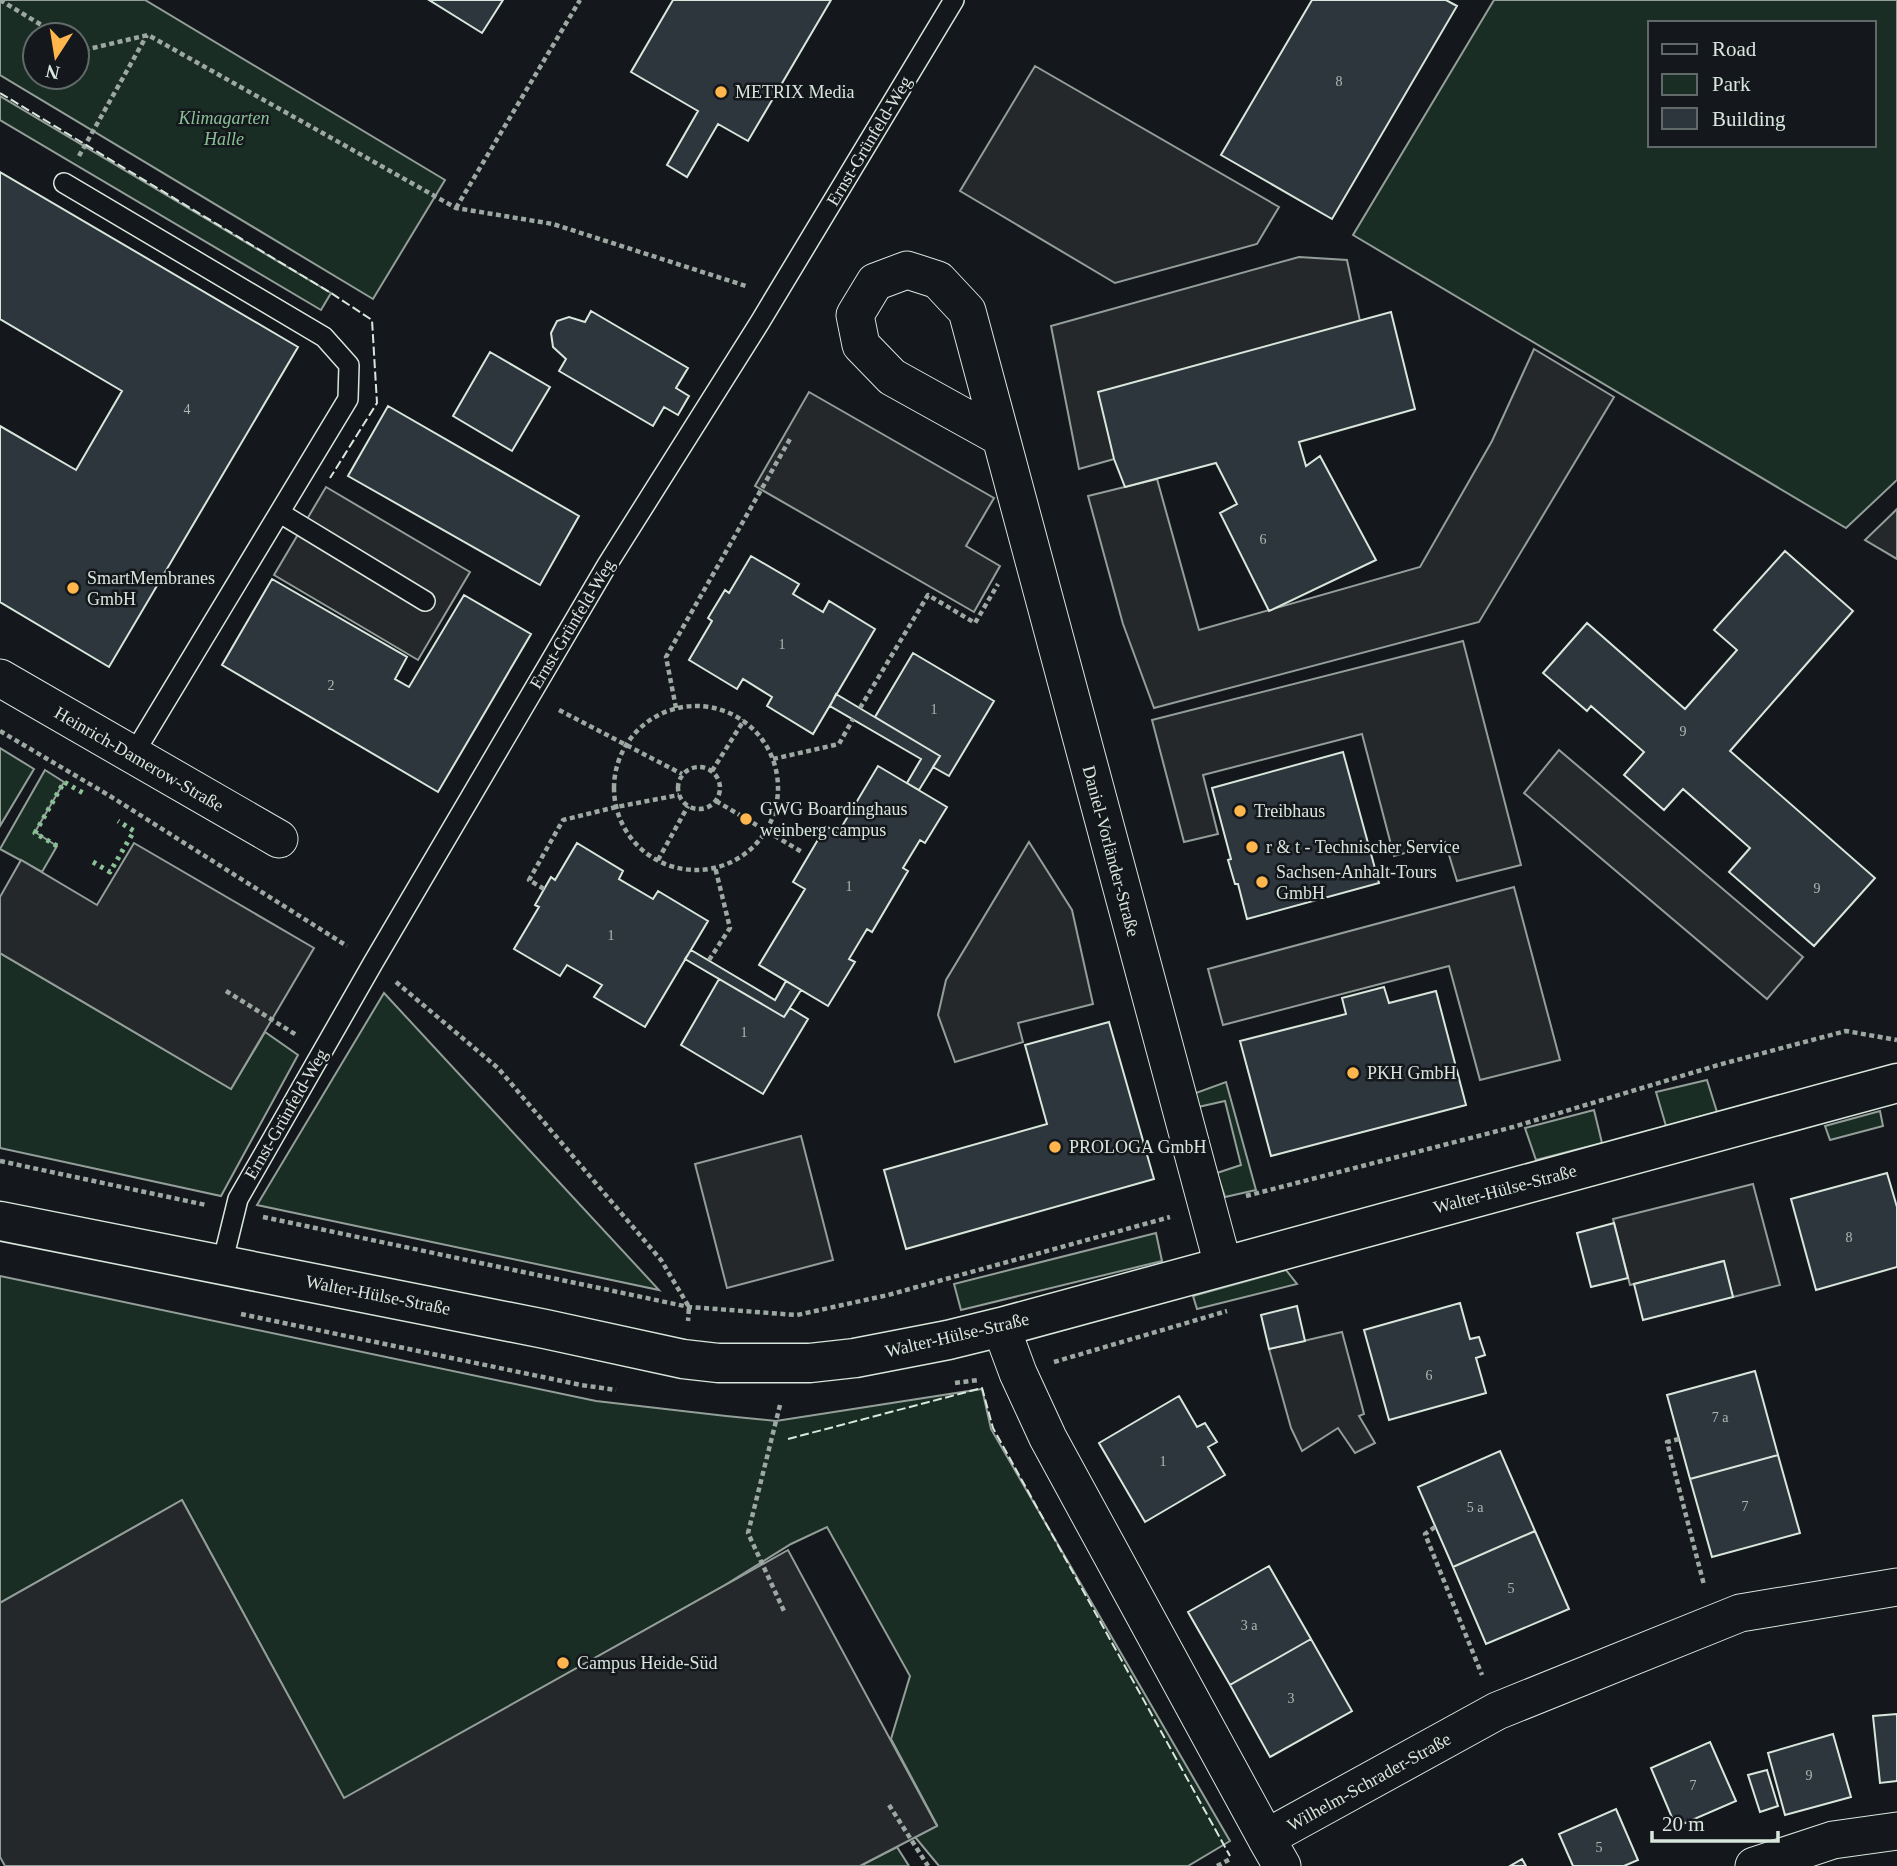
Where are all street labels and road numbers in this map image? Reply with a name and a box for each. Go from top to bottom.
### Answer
street label: Ernst-Grünfeld-Weg [822,73,916,209]
street label: Ernst-Grünfeld-Weg [525,556,619,692]
street label: Heinrich-Damerow-Straße [51,702,227,816]
street label: Daniel-Vorländer-Straße [1079,763,1143,939]
street label: Ernst-Grünfeld-Weg [240,1045,332,1183]
street label: Walter-Hülse-Straße [1431,1160,1579,1218]
street label: Walter-Hülse-Straße [304,1271,452,1319]
street label: Walter-Hülse-Straße [883,1309,1031,1361]
street label: Wilhelm-Schrader-Straße [1284,1729,1454,1835]

